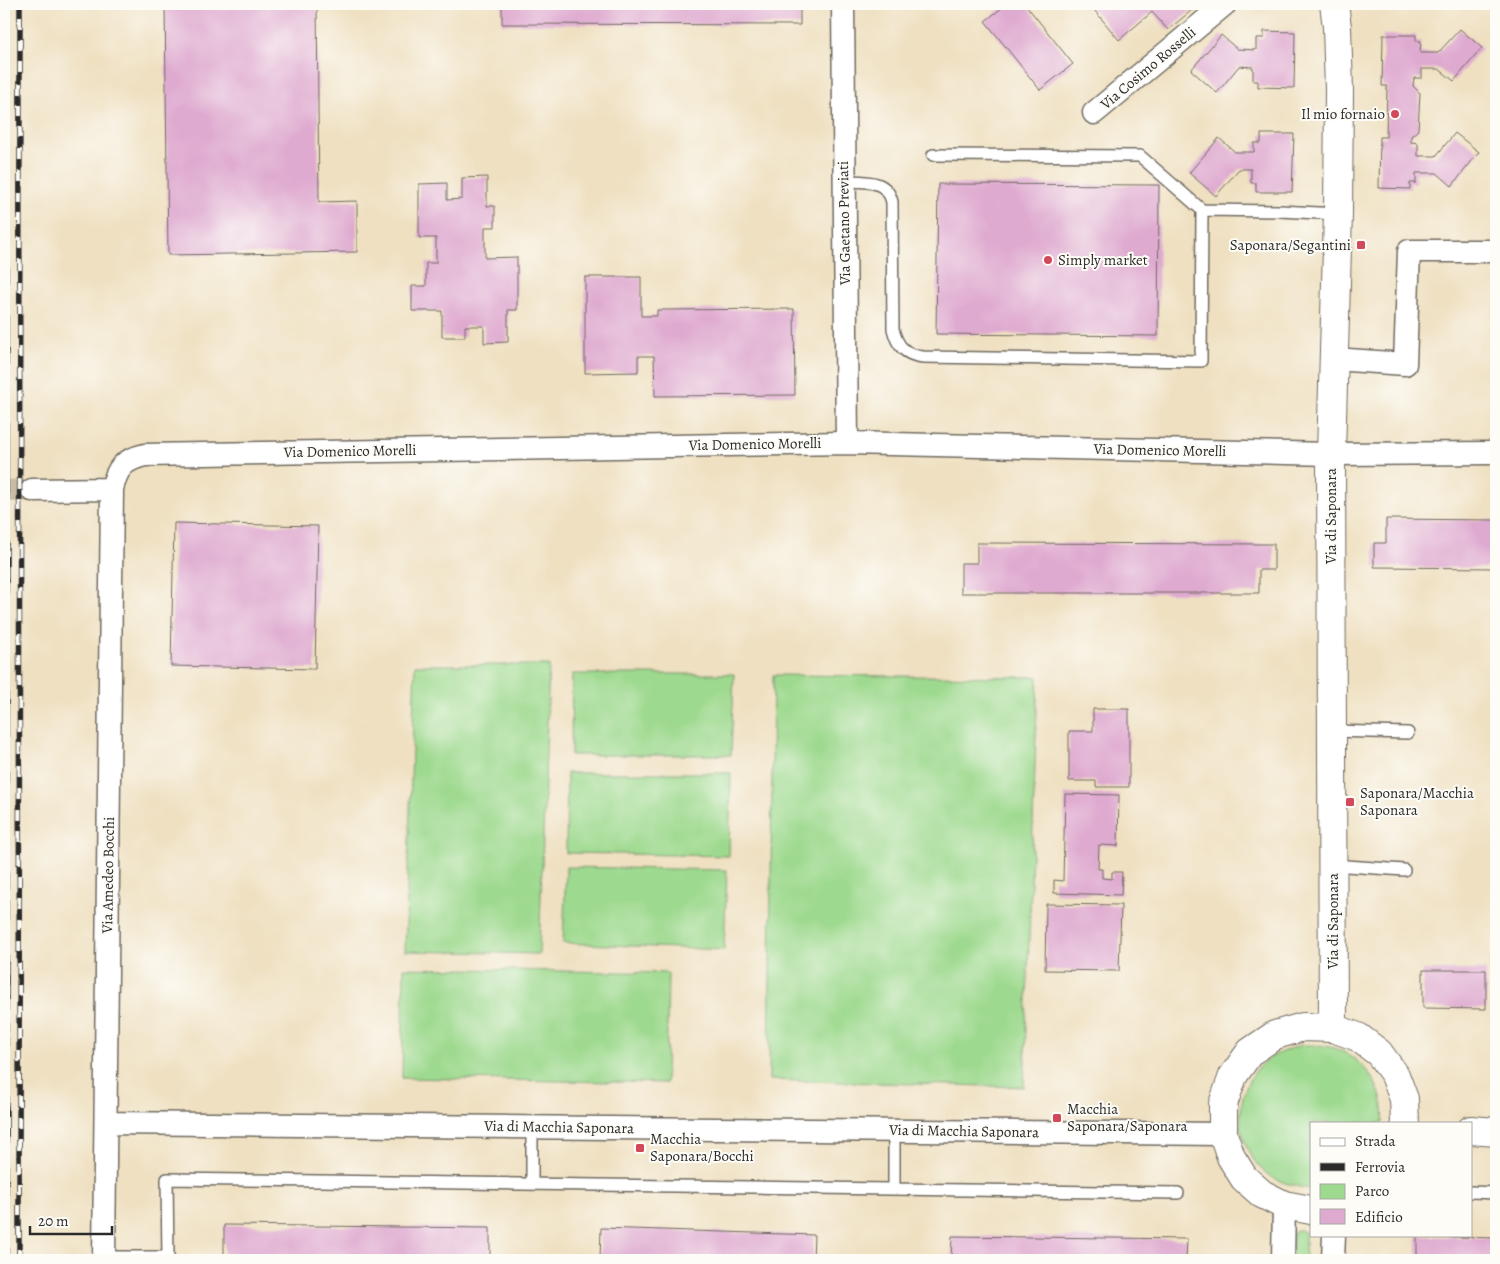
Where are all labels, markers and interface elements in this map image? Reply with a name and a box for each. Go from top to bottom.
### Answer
street label: Via Cosimo Rosselli [1095,22,1200,115]
place label: Il mio fornaio [1301,104,1385,124]
marker: Il mio fornaio [1389,108,1401,120]
street label: Via Gaetano Previati [833,161,855,286]
place label: Saponara/Segantini [1230,235,1351,255]
marker: Saponara/Segantini [1355,239,1367,251]
place label: Simply market [1058,250,1148,270]
marker: Simply market [1042,254,1054,266]
street label: Via Domenico Morelli [687,433,822,455]
street label: Via Domenico Morelli [1092,439,1227,461]
street label: Via Domenico Morelli [282,440,417,462]
street label: Via di Saponara [1321,468,1341,565]
place label: Saponara/Macchia Saponara [1360,783,1474,820]
marker: Saponara/Macchia Saponara [1344,796,1356,808]
street label: Via Amedeo Bocchi [97,817,119,934]
street label: Via di Saponara [1323,873,1343,970]
place label: Macchia Saponara/Saponara [1067,1099,1188,1136]
marker: Macchia Saponara/Saponara [1051,1112,1063,1124]
street label: Via di Macchia Saponara [483,1116,634,1138]
street label: Via di Macchia Saponara [888,1120,1039,1142]
legend [1310,1122,1472,1236]
place label: Macchia Saponara/Bocchi [650,1129,754,1166]
text: Strada [1355,1131,1396,1151]
marker: Macchia Saponara/Bocchi [634,1142,646,1154]
text: Ferrovia [1355,1157,1405,1177]
text: Parco [1355,1181,1389,1201]
scale bar [30,1204,112,1236]
text: Edificio [1355,1207,1403,1227]
text: 20 m [38,1211,69,1231]

